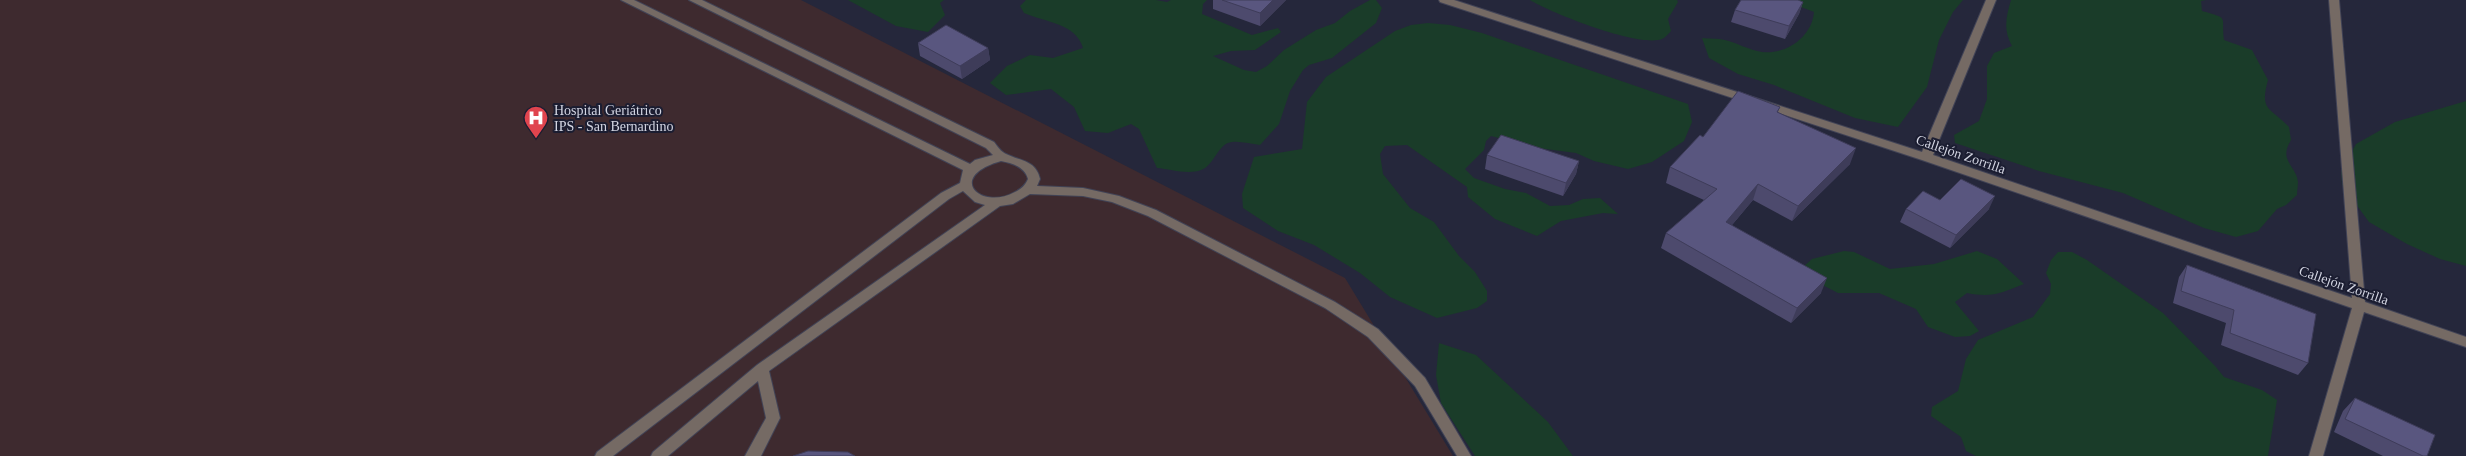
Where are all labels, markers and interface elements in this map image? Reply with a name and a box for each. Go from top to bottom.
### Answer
place label: Hospital Geriátrico IPS - San Bernardino [554,103,673,134]
hospital icon: Hospital Geriátrico IPS - San Bernardino [523,105,549,139]
street label: Callejón Zorrilla [1914,132,2008,177]
street label: Callejón Zorrilla [2297,263,2391,308]

